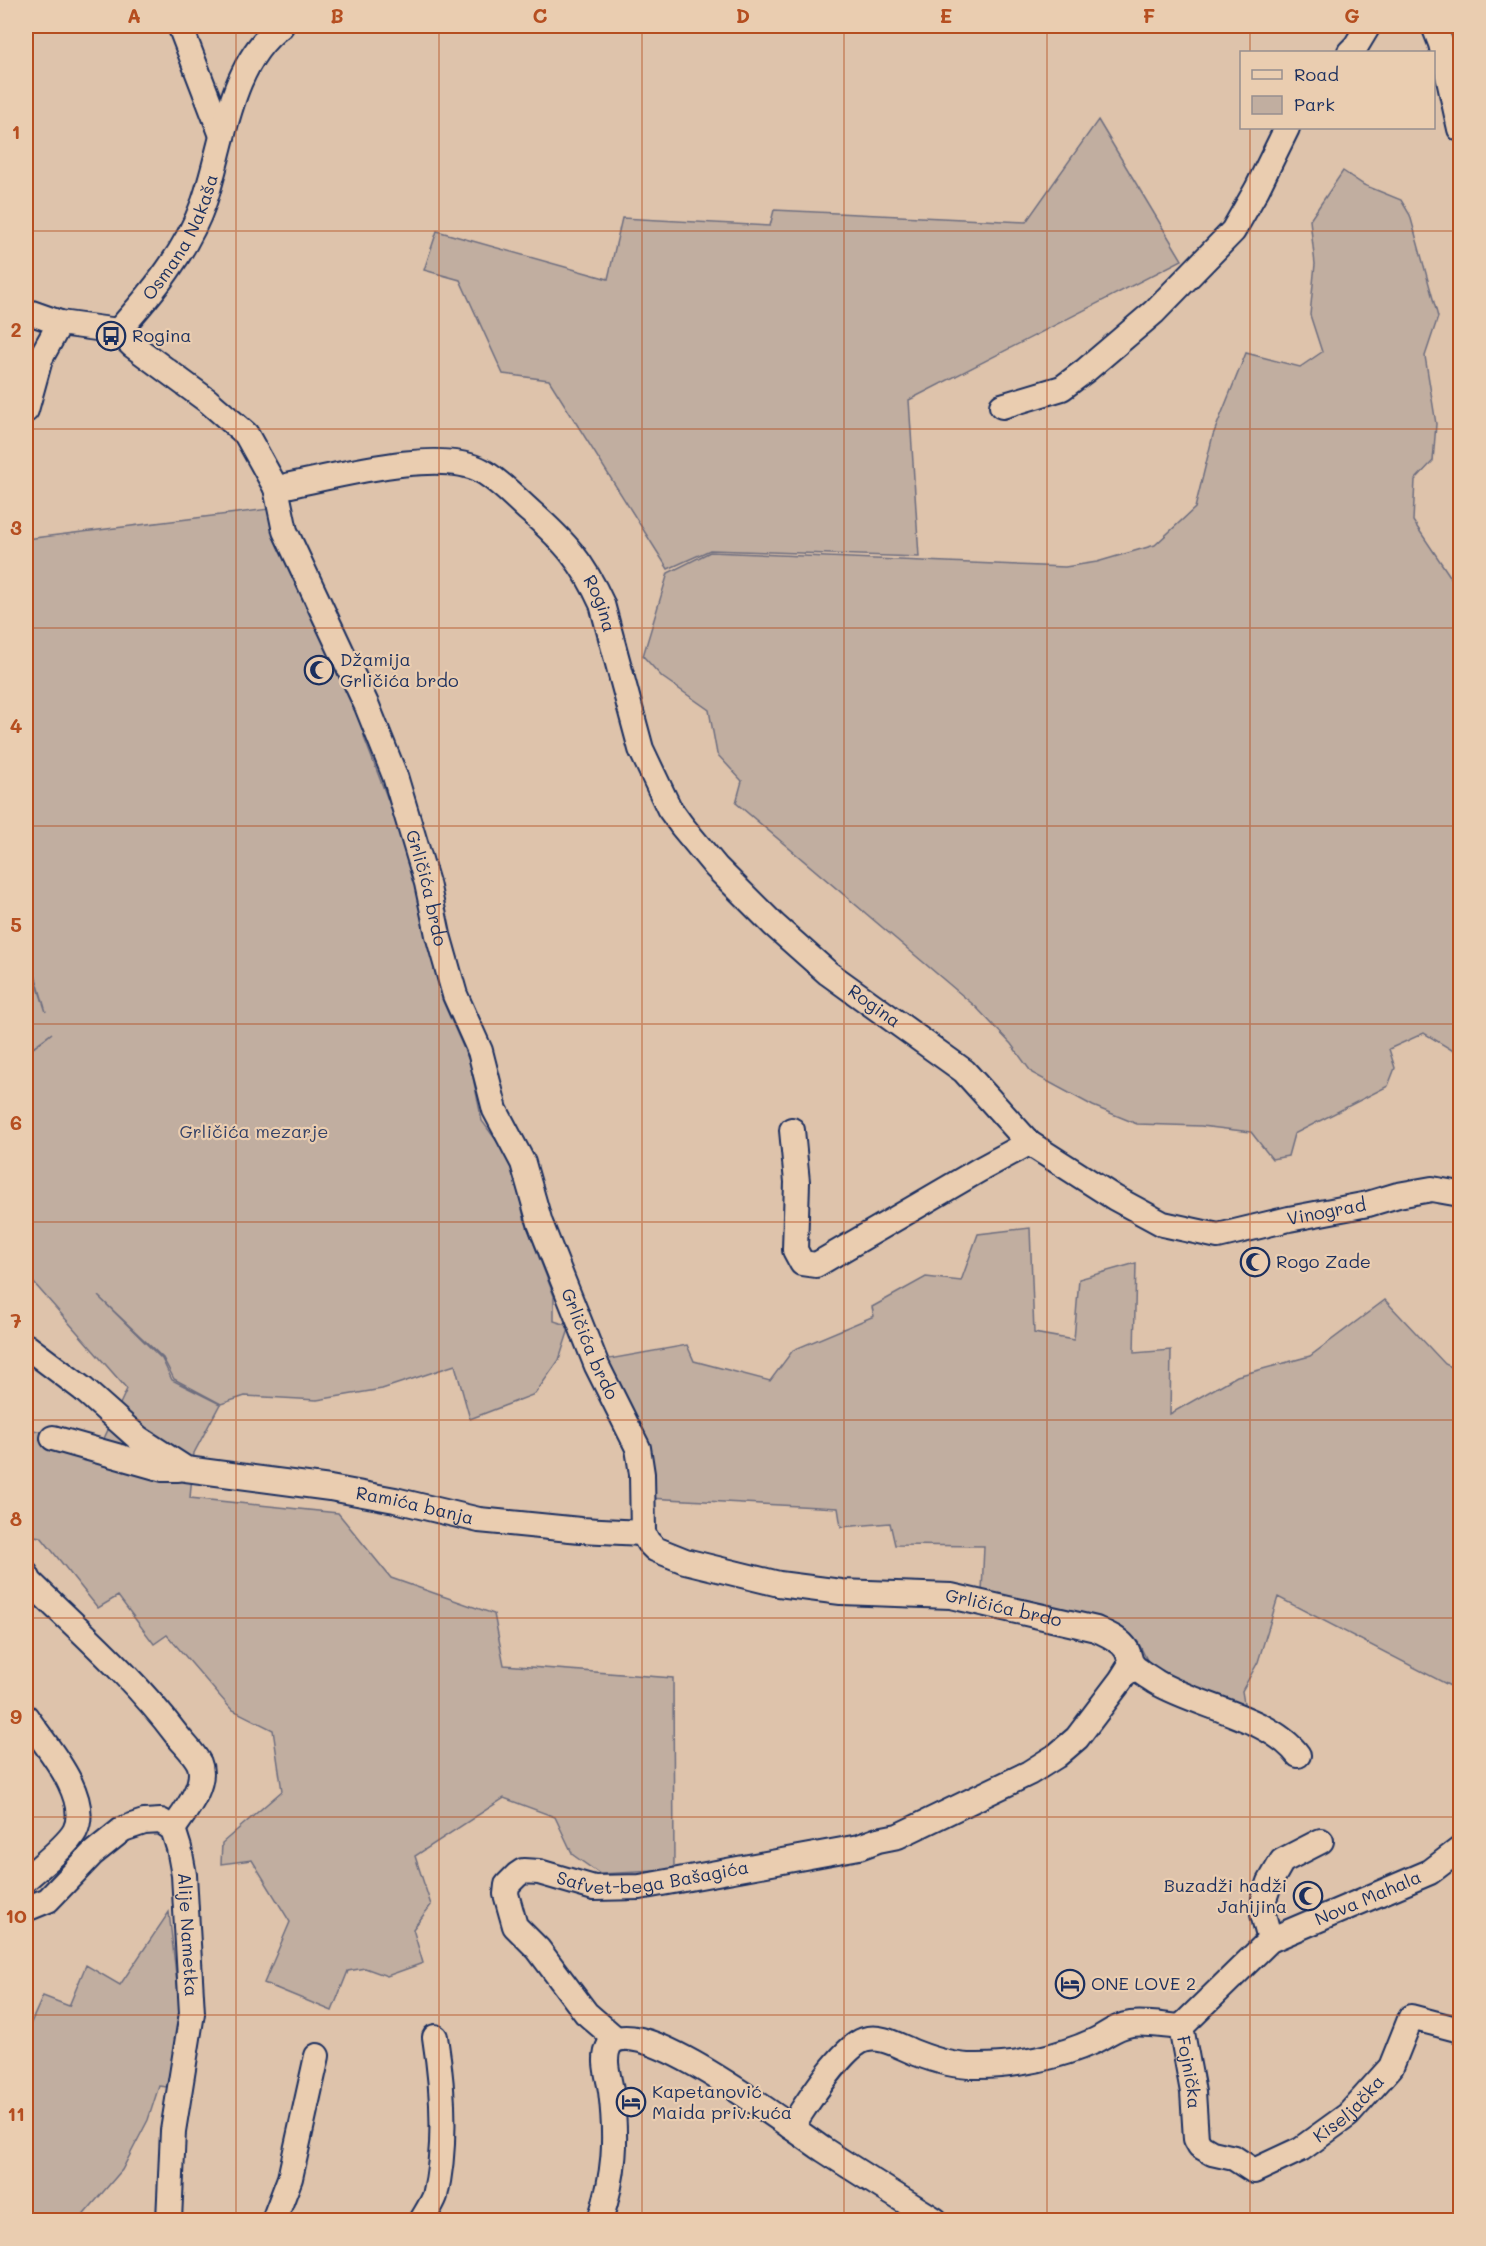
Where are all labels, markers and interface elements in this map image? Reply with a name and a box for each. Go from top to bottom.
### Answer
text: A [127,2,141,28]
text: B [330,2,344,28]
text: C [533,2,548,28]
text: D [736,2,750,28]
text: E [940,2,952,28]
text: F [1143,2,1156,28]
text: G [1344,2,1360,28]
legend [1240,51,1435,129]
text: Road [1294,62,1339,86]
text: Park [1294,92,1335,116]
text: 1 [12,118,20,144]
street label: Osmana Nakaša [136,171,223,305]
text: 2 [10,316,22,342]
bus stop icon: Rogina [95,320,127,352]
place label: Rogina [132,323,191,347]
text: 3 [10,514,22,540]
street label: Rogina [578,570,622,635]
place label: Džamija Grličića brdo [340,647,459,692]
mosque icon: Džamija Grličića brdo [303,654,335,686]
text: 4 [10,712,23,738]
street label: Grličića brdo [401,827,454,949]
text: 5 [10,911,22,937]
street label: Rogina [844,978,906,1032]
text: 6 [10,1109,22,1135]
park label: Grličića mezarje [180,1119,329,1143]
street label: Vinograd [1285,1192,1368,1230]
mosque icon: Rogo Zade [1239,1246,1271,1278]
place label: Rogo Zade [1276,1249,1371,1273]
street label: Grličića brdo [556,1284,625,1404]
text: 7 [10,1307,22,1333]
street label: Ramića banja [354,1480,476,1529]
text: 8 [10,1505,22,1531]
street label: Grličića brdo [943,1582,1065,1632]
text: 9 [10,1703,22,1729]
street label: Safvet-bega Bašagića [554,1854,750,1899]
street label: Nova Mahala [1311,1864,1424,1931]
street label: Alije Nametka [173,1872,204,1997]
place label: Buzadži hadži Jahijina [1164,1873,1287,1918]
mosque icon: Buzadži hadži Jahijina [1292,1880,1324,1912]
text: 10 [5,1902,27,1928]
hotel icon: ONE LOVE 2 [1054,1968,1086,2000]
place label: ONE LOVE 2 [1091,1971,1196,1995]
street label: Fojnička [1172,2034,1207,2109]
street label: Kiseljačka [1308,2070,1389,2147]
place label: Kapetanović Maida priv.kuća [652,2079,792,2124]
hotel icon: Kapetanović Maida priv.kuća [615,2086,647,2118]
text: 11 [7,2100,25,2126]

